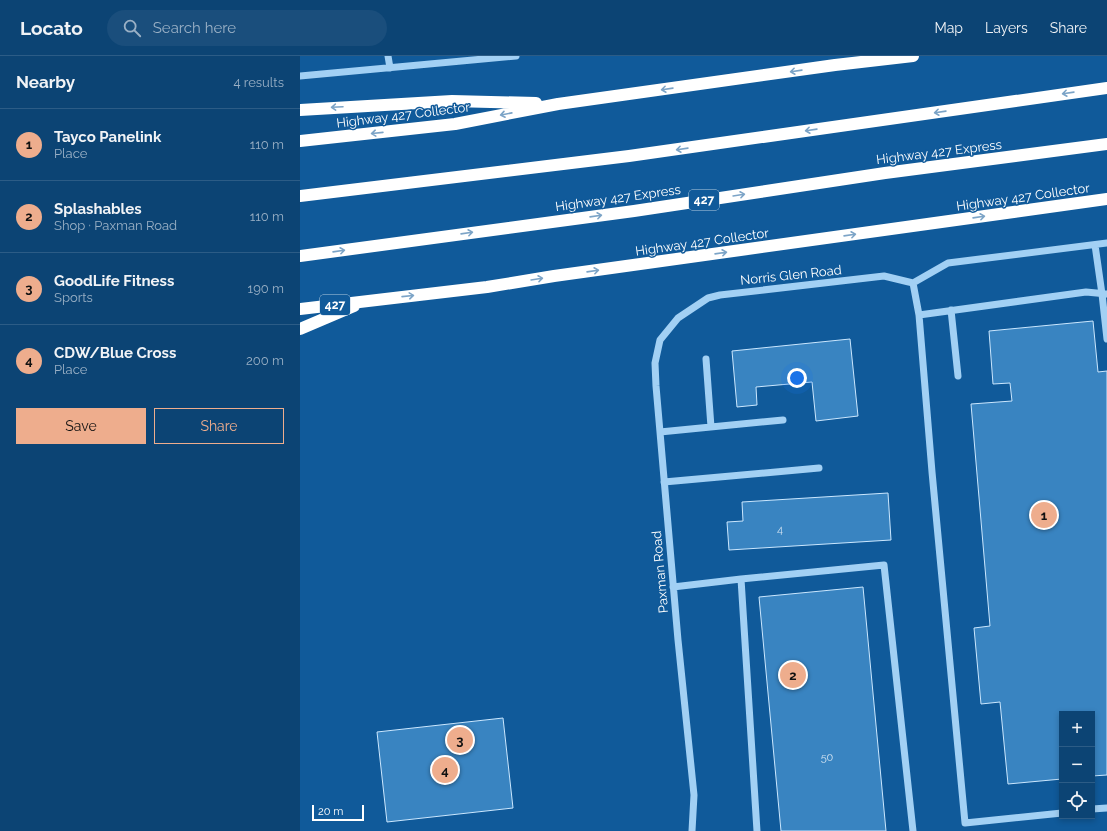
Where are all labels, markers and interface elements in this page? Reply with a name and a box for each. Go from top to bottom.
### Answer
search box [107,10,387,46]
text: Locato [20,17,83,39]
icon: search [121,17,143,39]
text: Search here [153,19,236,37]
text: Map [935,20,963,36]
text: Layers [985,20,1028,36]
text: Share [1050,20,1087,36]
one-way arrow [790,67,803,75]
text: Nearby [16,72,75,92]
text: 4 results [233,75,284,90]
one-way arrow [661,85,674,93]
one-way arrow [1062,89,1075,97]
street label: Highway 427 Collector [335,99,471,131]
one-way arrow [331,104,344,111]
one-way arrow [934,108,947,116]
one-way arrow [500,111,513,119]
one-way arrow [805,126,818,134]
text: Tayco Panelink [54,128,161,146]
one-way arrow [371,129,384,136]
text: 1 [26,137,32,152]
text: 110 m [250,137,284,152]
street label: Highway 427 Express [875,137,1003,167]
one-way arrow [676,145,689,153]
text: Place [54,146,87,161]
street label: Highway 427 Collector [955,180,1091,214]
street label: Highway 427 Express [554,182,682,214]
road number: 427 [689,190,719,210]
one-way arrow [732,191,745,199]
text: Splashables [54,200,142,218]
text: 2 [25,209,33,224]
text: 110 m [250,209,284,224]
one-way arrow [589,212,602,220]
one-way arrow [972,213,985,221]
text: Shop · Paxman Road [54,218,177,233]
street label: Highway 427 Collector [634,225,770,259]
one-way arrow [461,229,474,237]
one-way arrow [843,231,856,239]
one-way arrow [332,247,345,255]
one-way arrow [715,249,728,257]
street label: Norris Glen Road [740,262,842,288]
one-way arrow [586,267,599,275]
text: GoodLife Fitness [54,272,174,290]
one-way arrow [530,275,543,283]
text: 3 [25,281,33,296]
text: 190 m [248,281,284,296]
text: Sports [54,290,93,305]
one-way arrow [401,292,414,300]
road number: 427 [320,295,350,315]
text: CDW/Blue Cross [54,344,176,362]
text: 4 [25,353,33,368]
text: 200 m [246,353,284,368]
text: Place [54,362,87,377]
your location [787,368,807,388]
button: Save [16,408,146,444]
button: Share [154,408,284,444]
pin: 1 [1031,500,1057,530]
house number: 4 [777,523,783,536]
street label: Paxman Road [649,530,671,614]
pin: 2 [780,660,806,690]
map controls [1059,711,1095,819]
button: + [1059,711,1095,747]
pin: 3 [447,725,473,755]
button: − [1059,747,1095,783]
house number: 50 [821,751,834,764]
pin: 4 [432,755,458,785]
button: locate [1059,783,1095,819]
scale bar [312,803,364,822]
text: 20 m [318,805,343,818]

